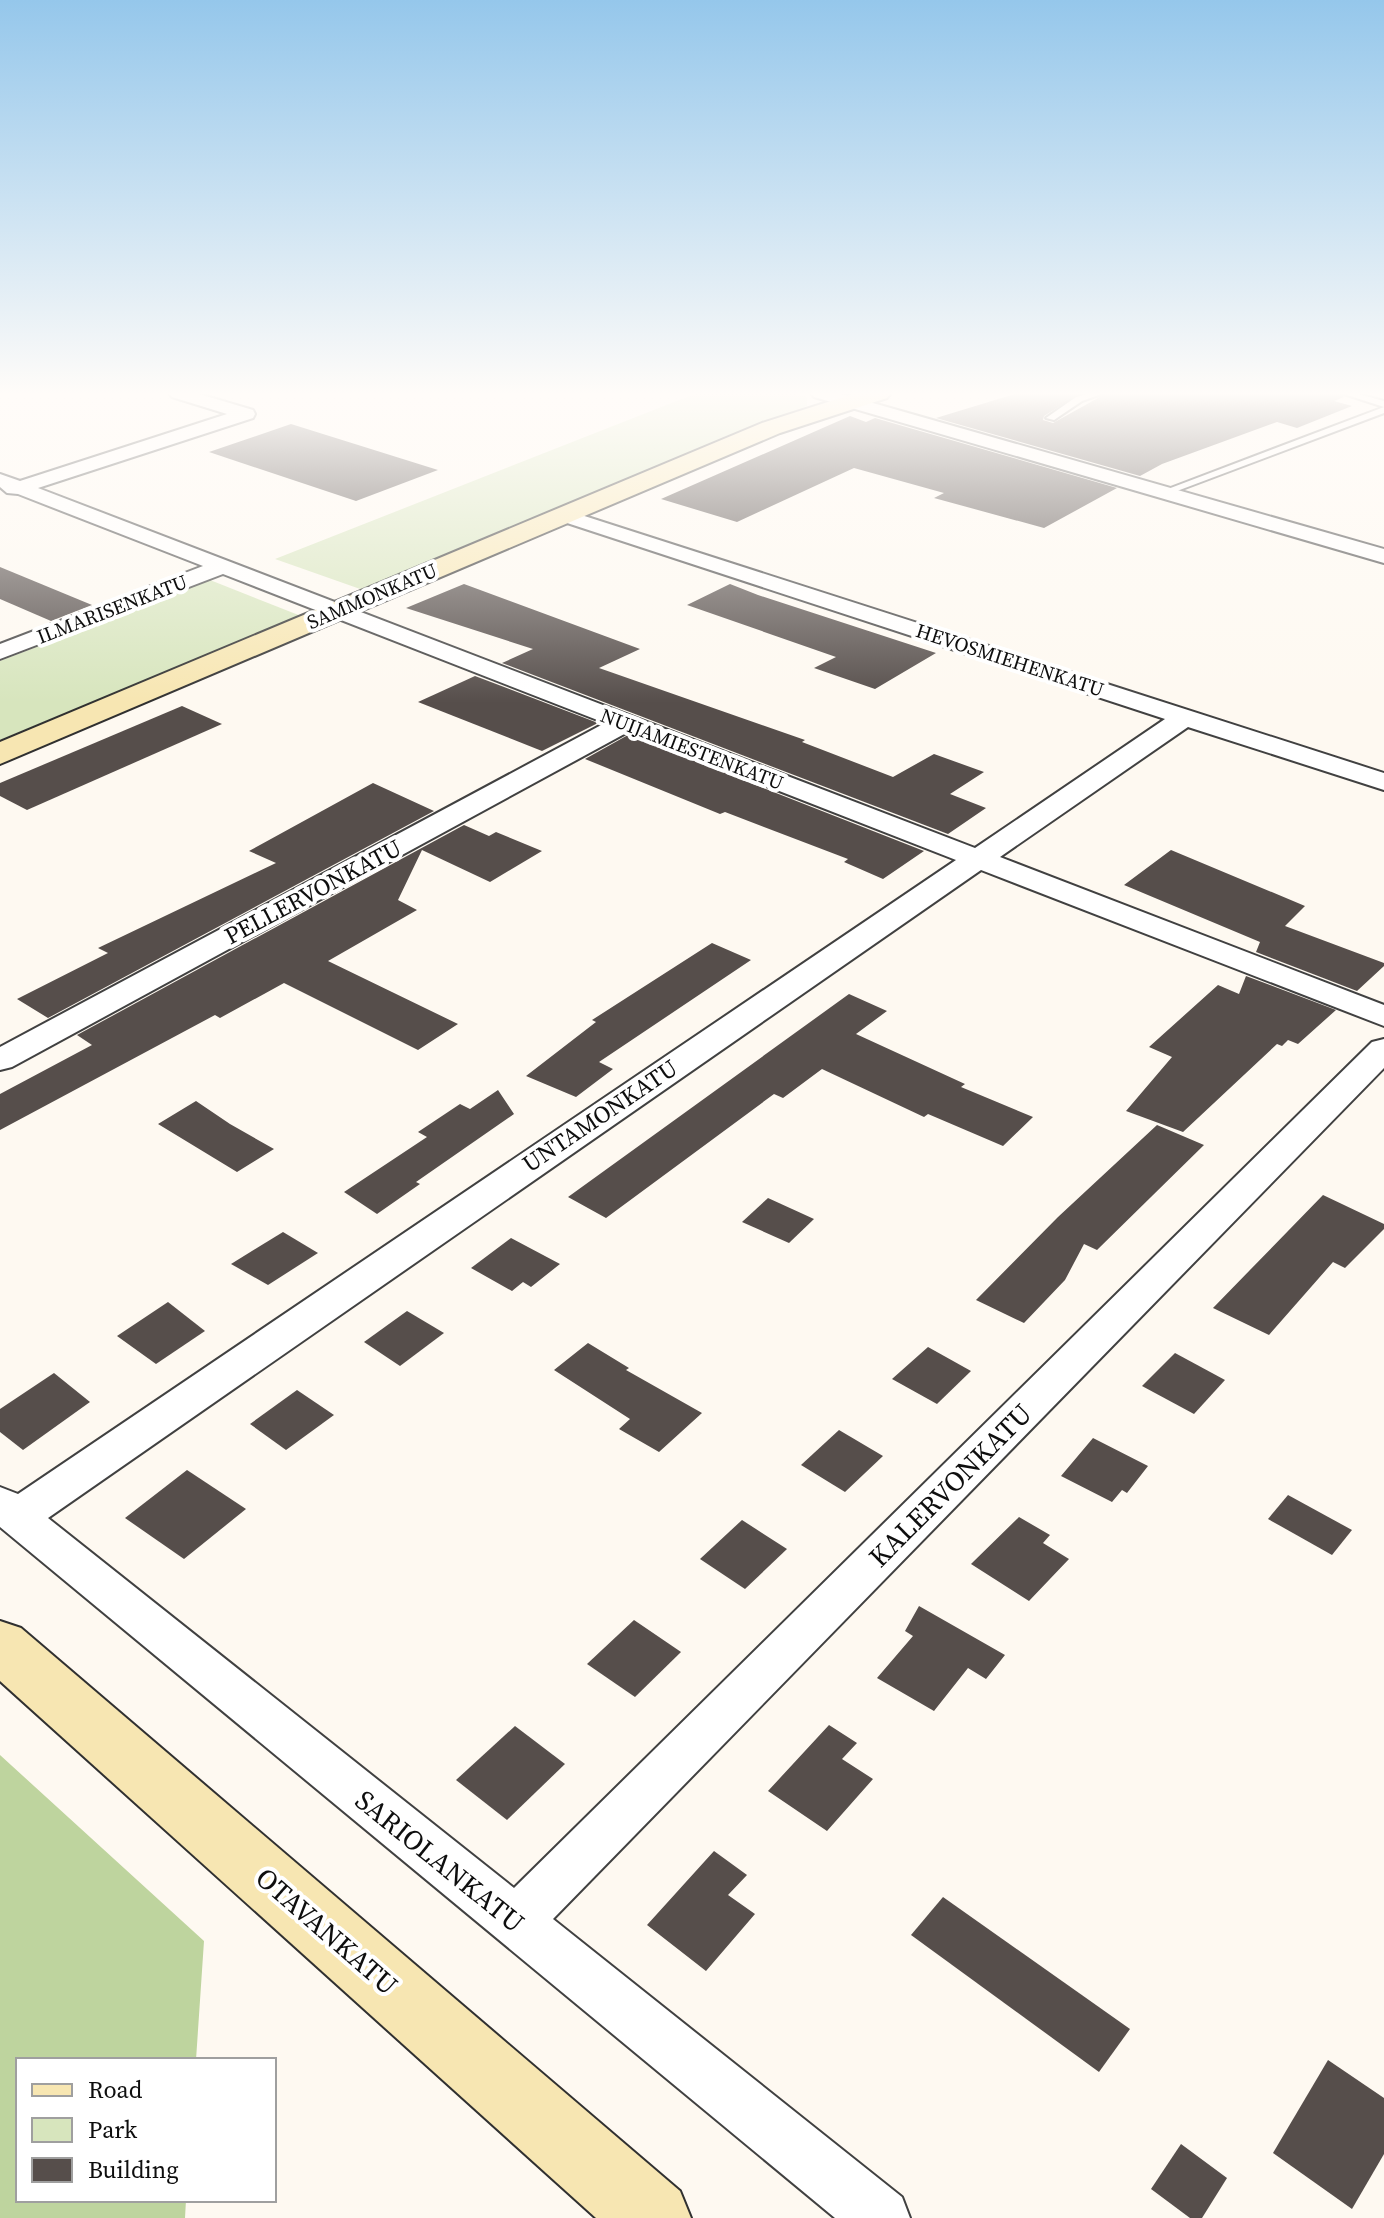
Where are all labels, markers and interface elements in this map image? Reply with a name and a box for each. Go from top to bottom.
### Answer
street label: SAMMONKATU [303,556,441,636]
street label: ILMARISENKATU [33,567,191,651]
street label: HEVOSMIEHENKATU [912,616,1108,704]
street label: NUIJAMIESTENKATU [596,701,788,797]
street label: PELLERVONKATU [218,831,407,952]
street label: UNTAMONKATU [516,1051,684,1180]
street label: KALERVONKATU [860,1395,1040,1575]
street label: SARIOLANKATU [347,1781,533,1941]
street label: OTAVANKATU [248,1859,406,2003]
legend [16,2058,276,2202]
text: Road [88,2073,143,2106]
text: Park [88,2113,138,2146]
text: Building [88,2153,179,2186]

